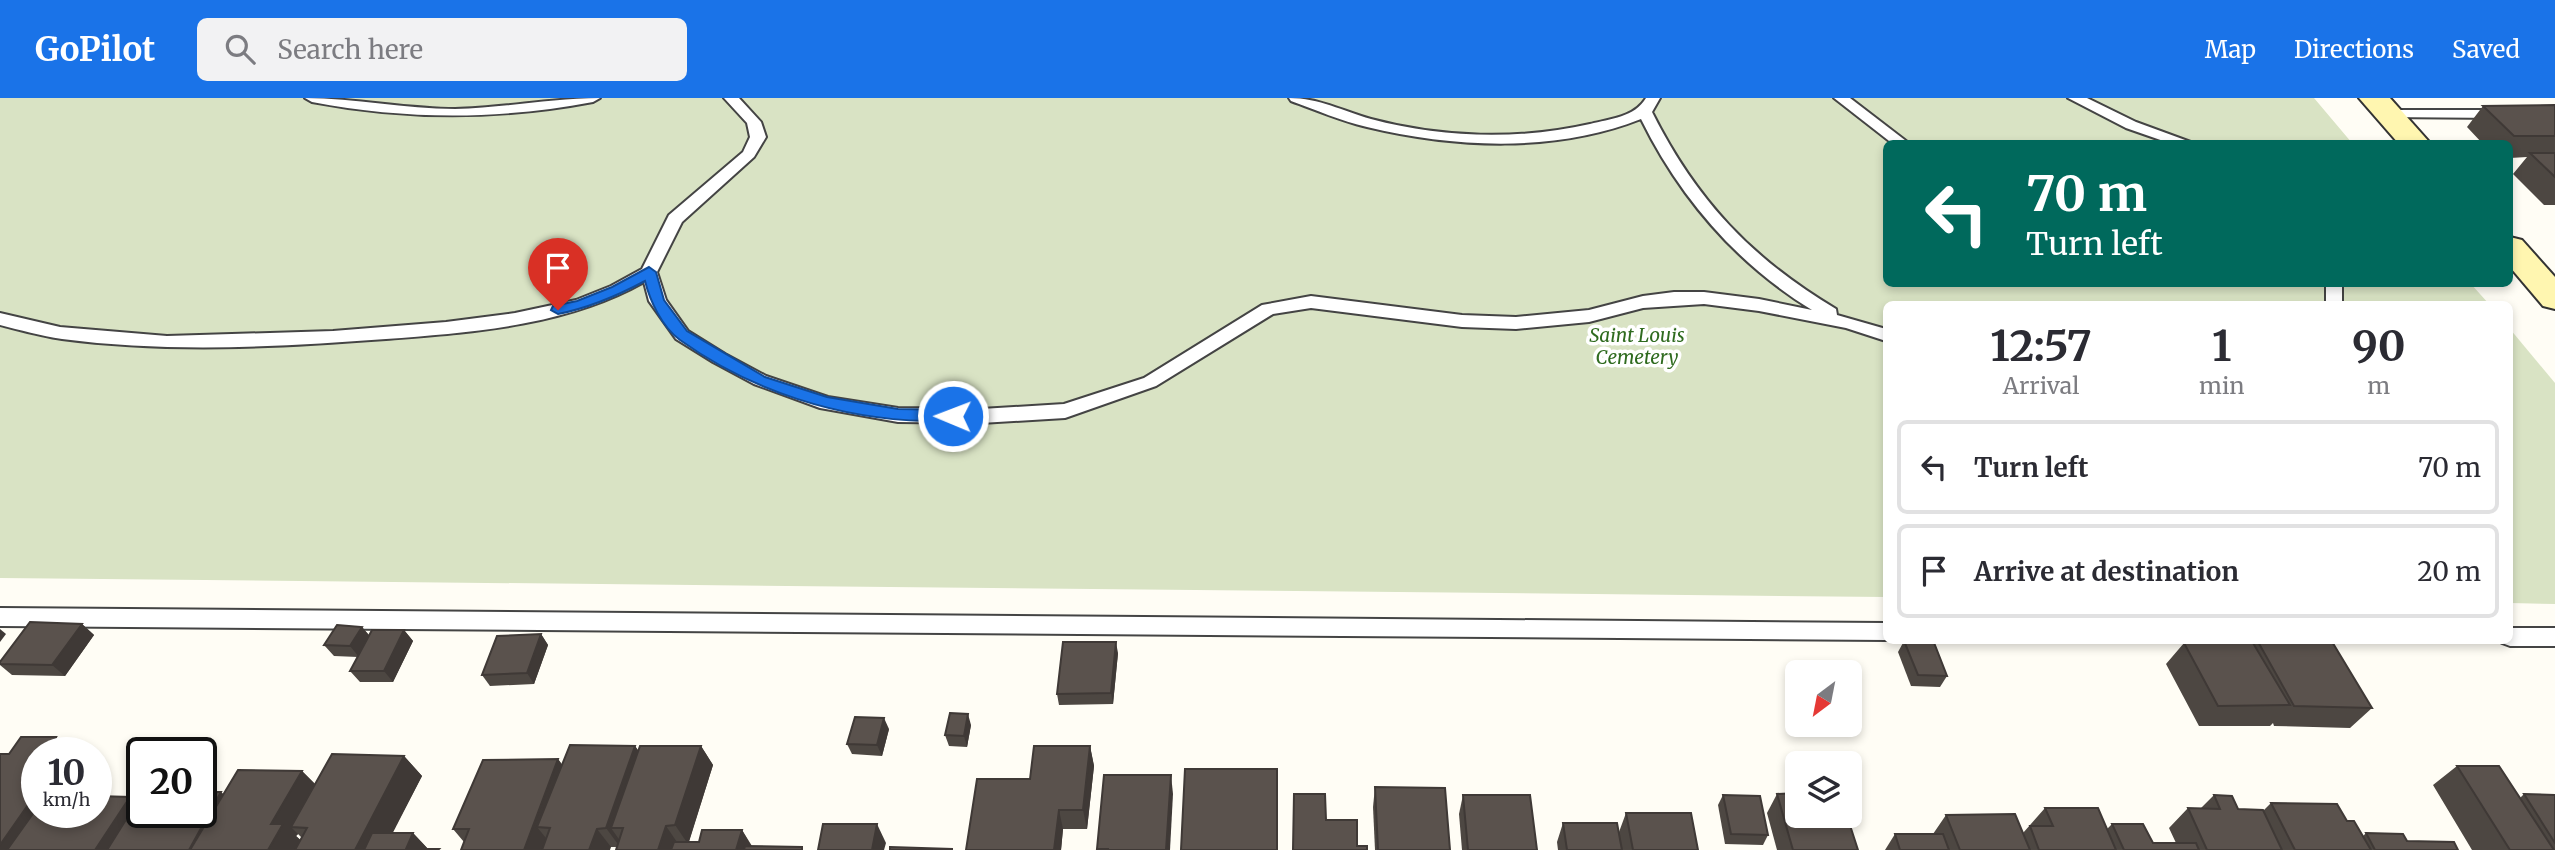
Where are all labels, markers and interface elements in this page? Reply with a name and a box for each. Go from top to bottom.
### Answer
search box [197,18,687,81]
text: GoPilot [35,29,155,70]
icon: search [221,30,259,68]
text: Search here [277,33,423,66]
text: Map [2205,34,2256,65]
text: Directions [2294,34,2414,65]
text: Saved [2452,34,2520,65]
text: 70 m [2026,163,2147,224]
icon: left [1911,168,2002,259]
text: Turn left [2026,224,2163,264]
pin [528,238,588,310]
icon: arrive [539,249,577,287]
text: 12:57 [1990,320,2092,372]
text: 1 [2212,320,2232,372]
text: 90 [2352,320,2406,372]
park label: Saint Louis Cemetery [1589,323,1685,369]
text: Arrival [2003,371,2079,400]
text: min [2199,371,2245,400]
text: m [2367,371,2390,400]
position arrow [916,379,990,453]
icon: left [1915,448,1953,486]
text: Turn left [1974,451,2088,484]
text: 70 m [2418,451,2481,484]
icon: arrive [1915,552,1953,590]
text: Arrive at destination [1974,555,2239,588]
text: 20 m [2417,555,2481,588]
north arrow [1785,660,1862,737]
map controls [1785,660,1862,828]
speed limit sign: 20 [126,737,217,828]
text: 10 [48,751,85,795]
button: layers [1785,751,1862,828]
text: km/h [43,788,90,811]

